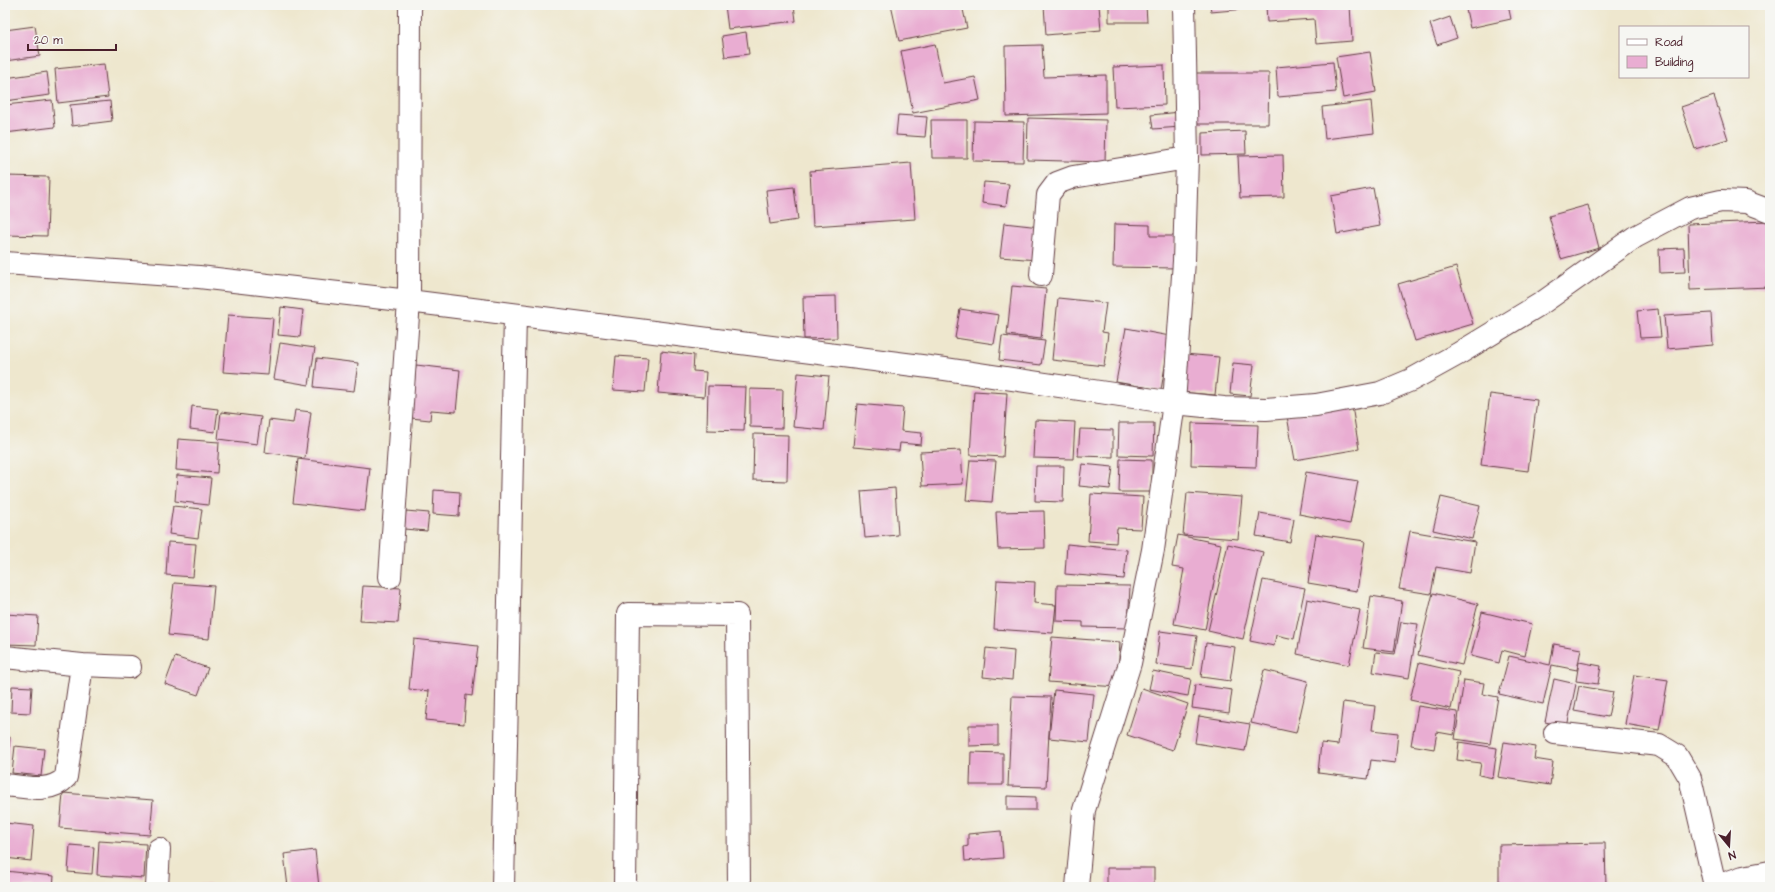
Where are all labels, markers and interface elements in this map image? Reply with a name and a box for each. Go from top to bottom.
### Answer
scale bar [28,26,116,52]
legend [1619,26,1749,78]
text: 20 m [34,32,63,49]
text: Road [1655,34,1683,51]
text: Building [1655,54,1693,72]
north arrow [1709,826,1749,866]
text: N [1726,847,1738,863]

